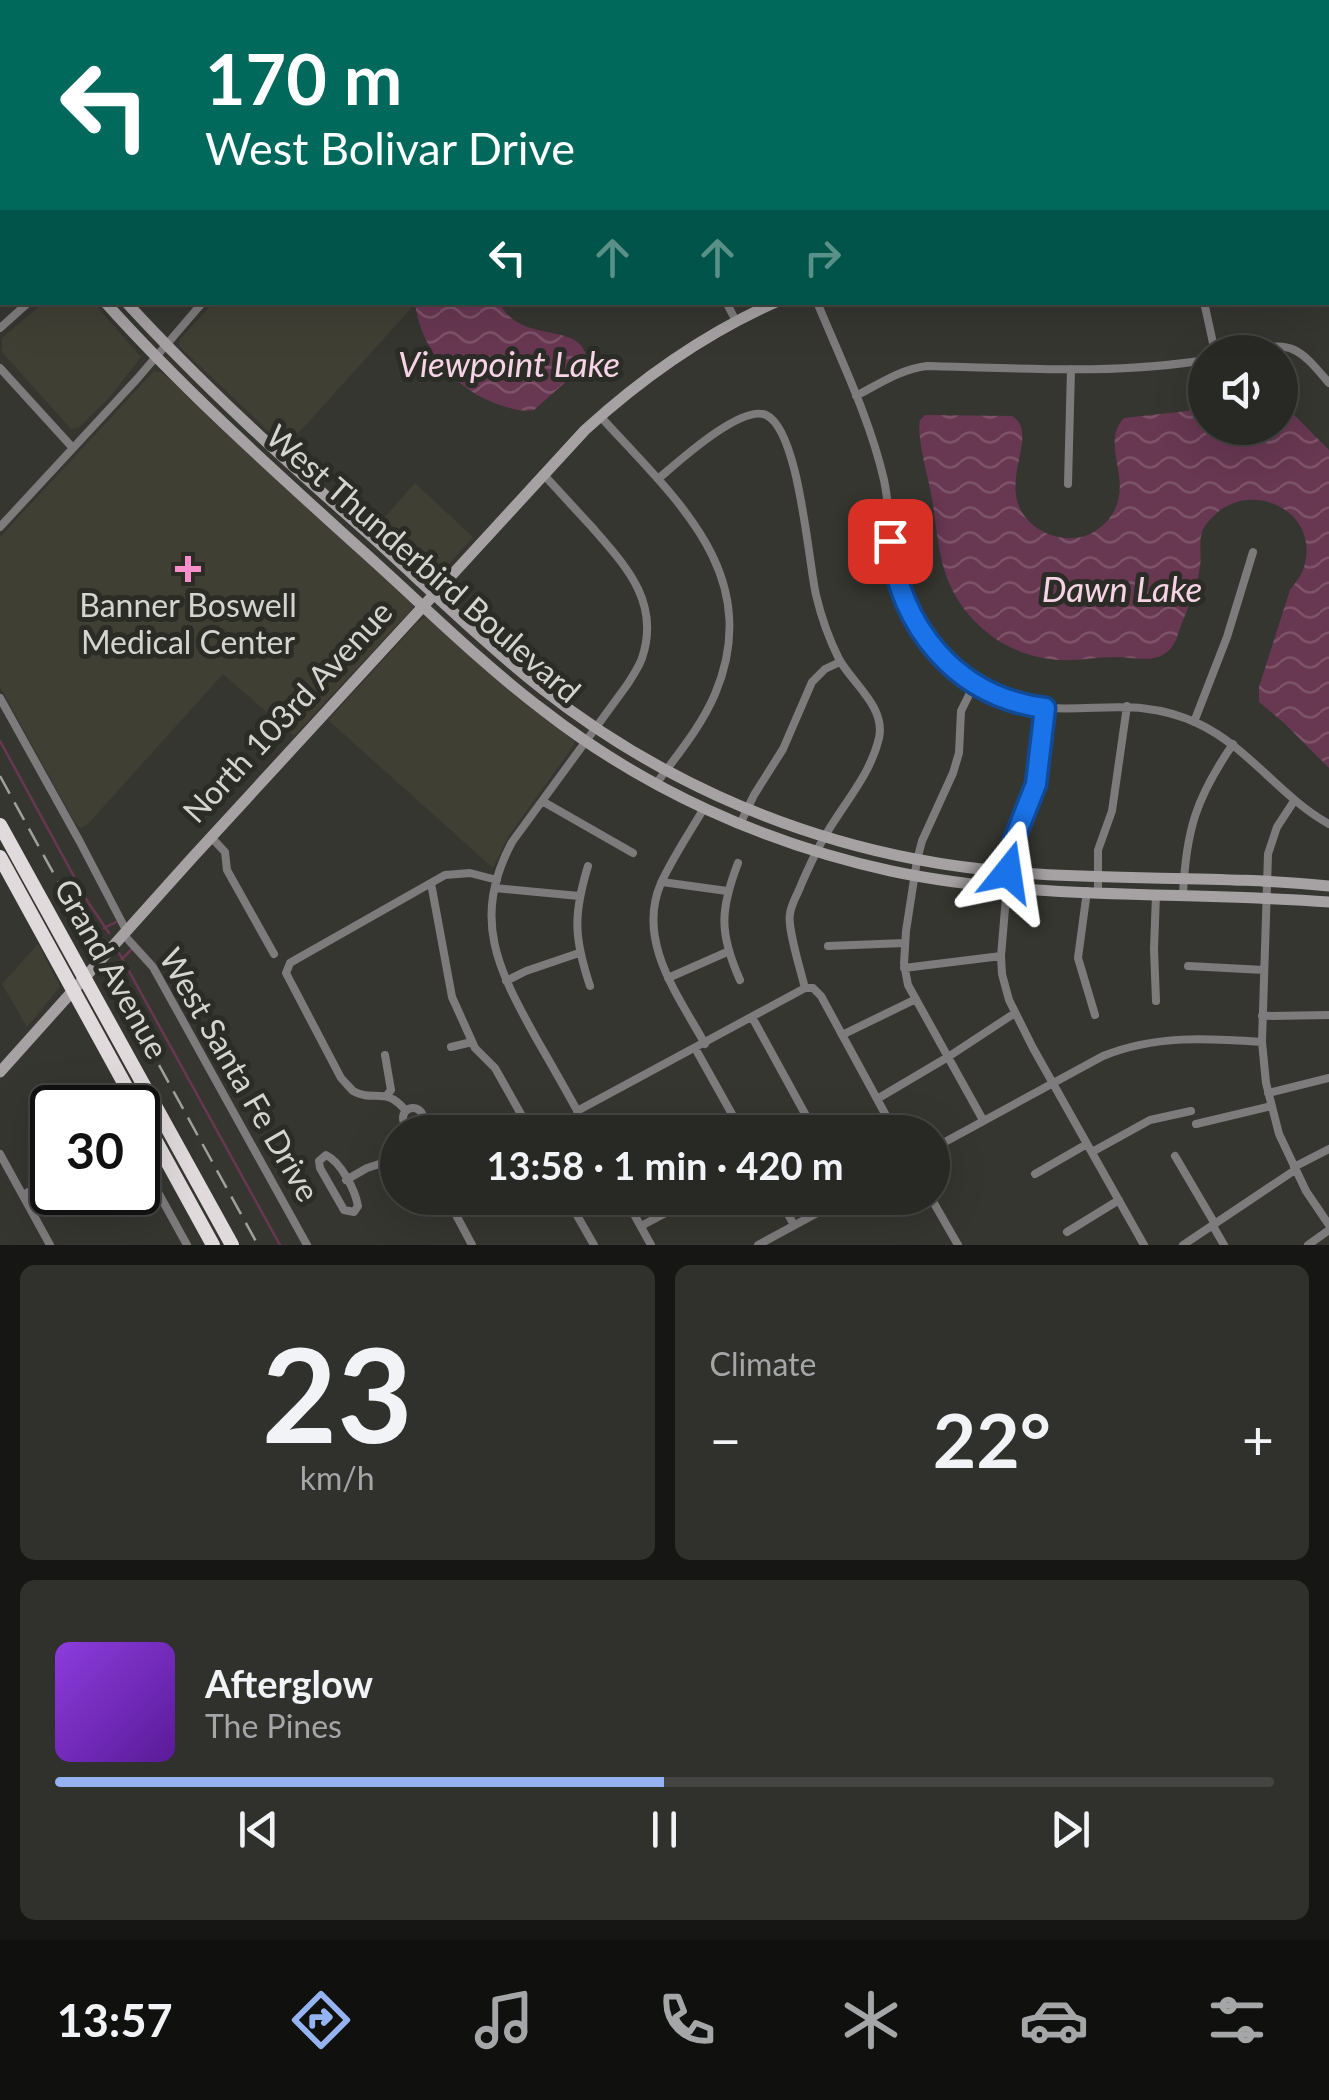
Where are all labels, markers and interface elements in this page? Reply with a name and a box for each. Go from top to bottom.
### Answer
text: 170 m [205,36,402,120]
icon: left [40,40,170,170]
text: West Bolivar Drive [205,121,575,175]
icon: left [480,230,535,285]
icon: ahead [585,230,640,285]
icon: ahead [690,230,745,285]
icon: right [795,230,850,285]
map controls [1188,335,1298,445]
button: sound [1188,335,1298,445]
water label: Viewpoint Lake [398,342,620,384]
street label: West Thunderbird Boulevard [259,416,589,710]
pin [848,499,933,584]
icon: arrive [863,514,918,569]
marker: Banner Boswell Medical Center [175,556,201,582]
water label: Dawn Lake [1042,567,1202,609]
place label: Banner Boswell Medical Center [79,585,297,661]
street label: North 103rd Avenue [174,592,400,830]
position arrow [956,820,1060,924]
street label: Grand Avenue [47,872,178,1065]
street label: West Santa Fe Drive [152,941,329,1208]
speed limit sign: 30 [30,1085,160,1215]
text: 13:58 · 1 min · 420 m [486,1142,844,1188]
text: 23 [262,1315,413,1471]
text: Climate [710,1344,816,1383]
text: 22° [933,1394,1051,1484]
text: − [710,1406,741,1472]
text: + [1242,1406,1274,1472]
text: km/h [300,1458,375,1497]
text: Afterglow [205,1660,373,1706]
text: The Pines [205,1706,342,1745]
icon: previous [231,1802,286,1857]
icon: pause [637,1802,692,1857]
icon: next [1043,1802,1098,1857]
icon: directions [286,1985,356,2055]
icon: music [469,1985,539,2055]
icon: phone [652,1985,722,2055]
icon: climate [836,1985,906,2055]
icon: car [1019,1985,1089,2055]
icon: filters [1202,1985,1272,2055]
text: 13:57 [57,1993,173,2047]

